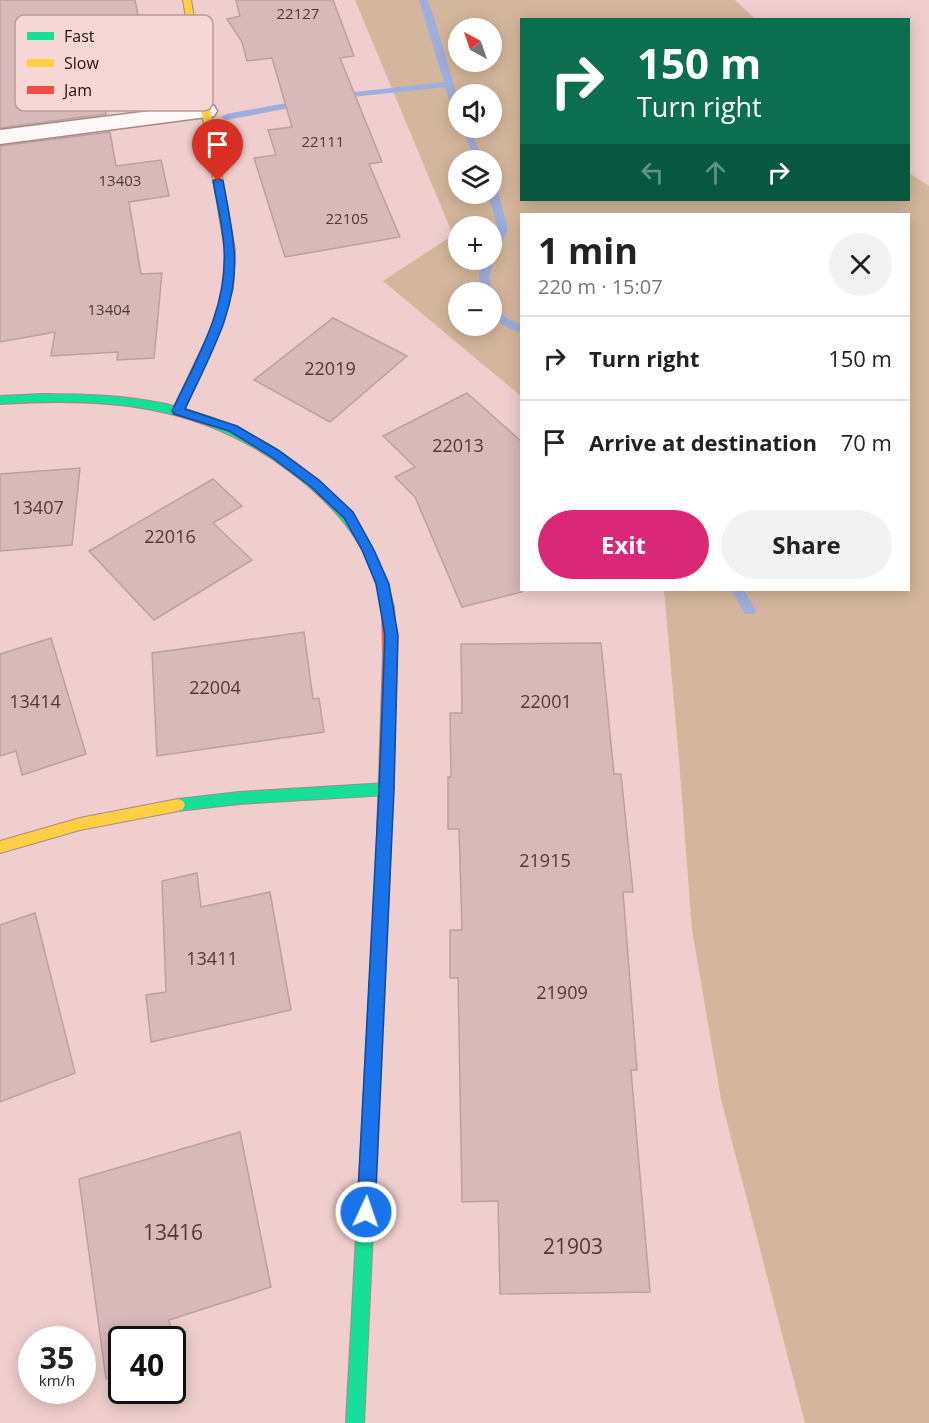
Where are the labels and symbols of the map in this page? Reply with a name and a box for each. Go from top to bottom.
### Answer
house number: 22127 [277,3,319,23]
legend [15,15,213,111]
north arrow [448,18,502,72]
text: Fast [64,25,95,47]
text: Slow [64,52,99,74]
text: Jam [62,79,92,101]
pin [192,119,243,181]
house number: 22111 [302,131,344,151]
house number: 13403 [99,170,141,190]
house number: 22105 [326,208,368,228]
house number: 13404 [88,299,131,319]
house number: 22019 [304,356,356,380]
house number: 22013 [432,433,484,457]
house number: 13407 [12,495,64,519]
house number: 22016 [144,524,196,548]
house number: 22004 [189,675,241,699]
house number: 13414 [9,689,61,713]
house number: 22001 [520,689,572,713]
house number: 21915 [519,848,571,872]
house number: 13411 [186,946,238,970]
house number: 21909 [536,980,588,1004]
position arrow [334,1180,398,1244]
house number: 13416 [143,1218,203,1246]
house number: 21903 [543,1232,603,1260]
speed limit sign: 40 [108,1326,186,1404]

